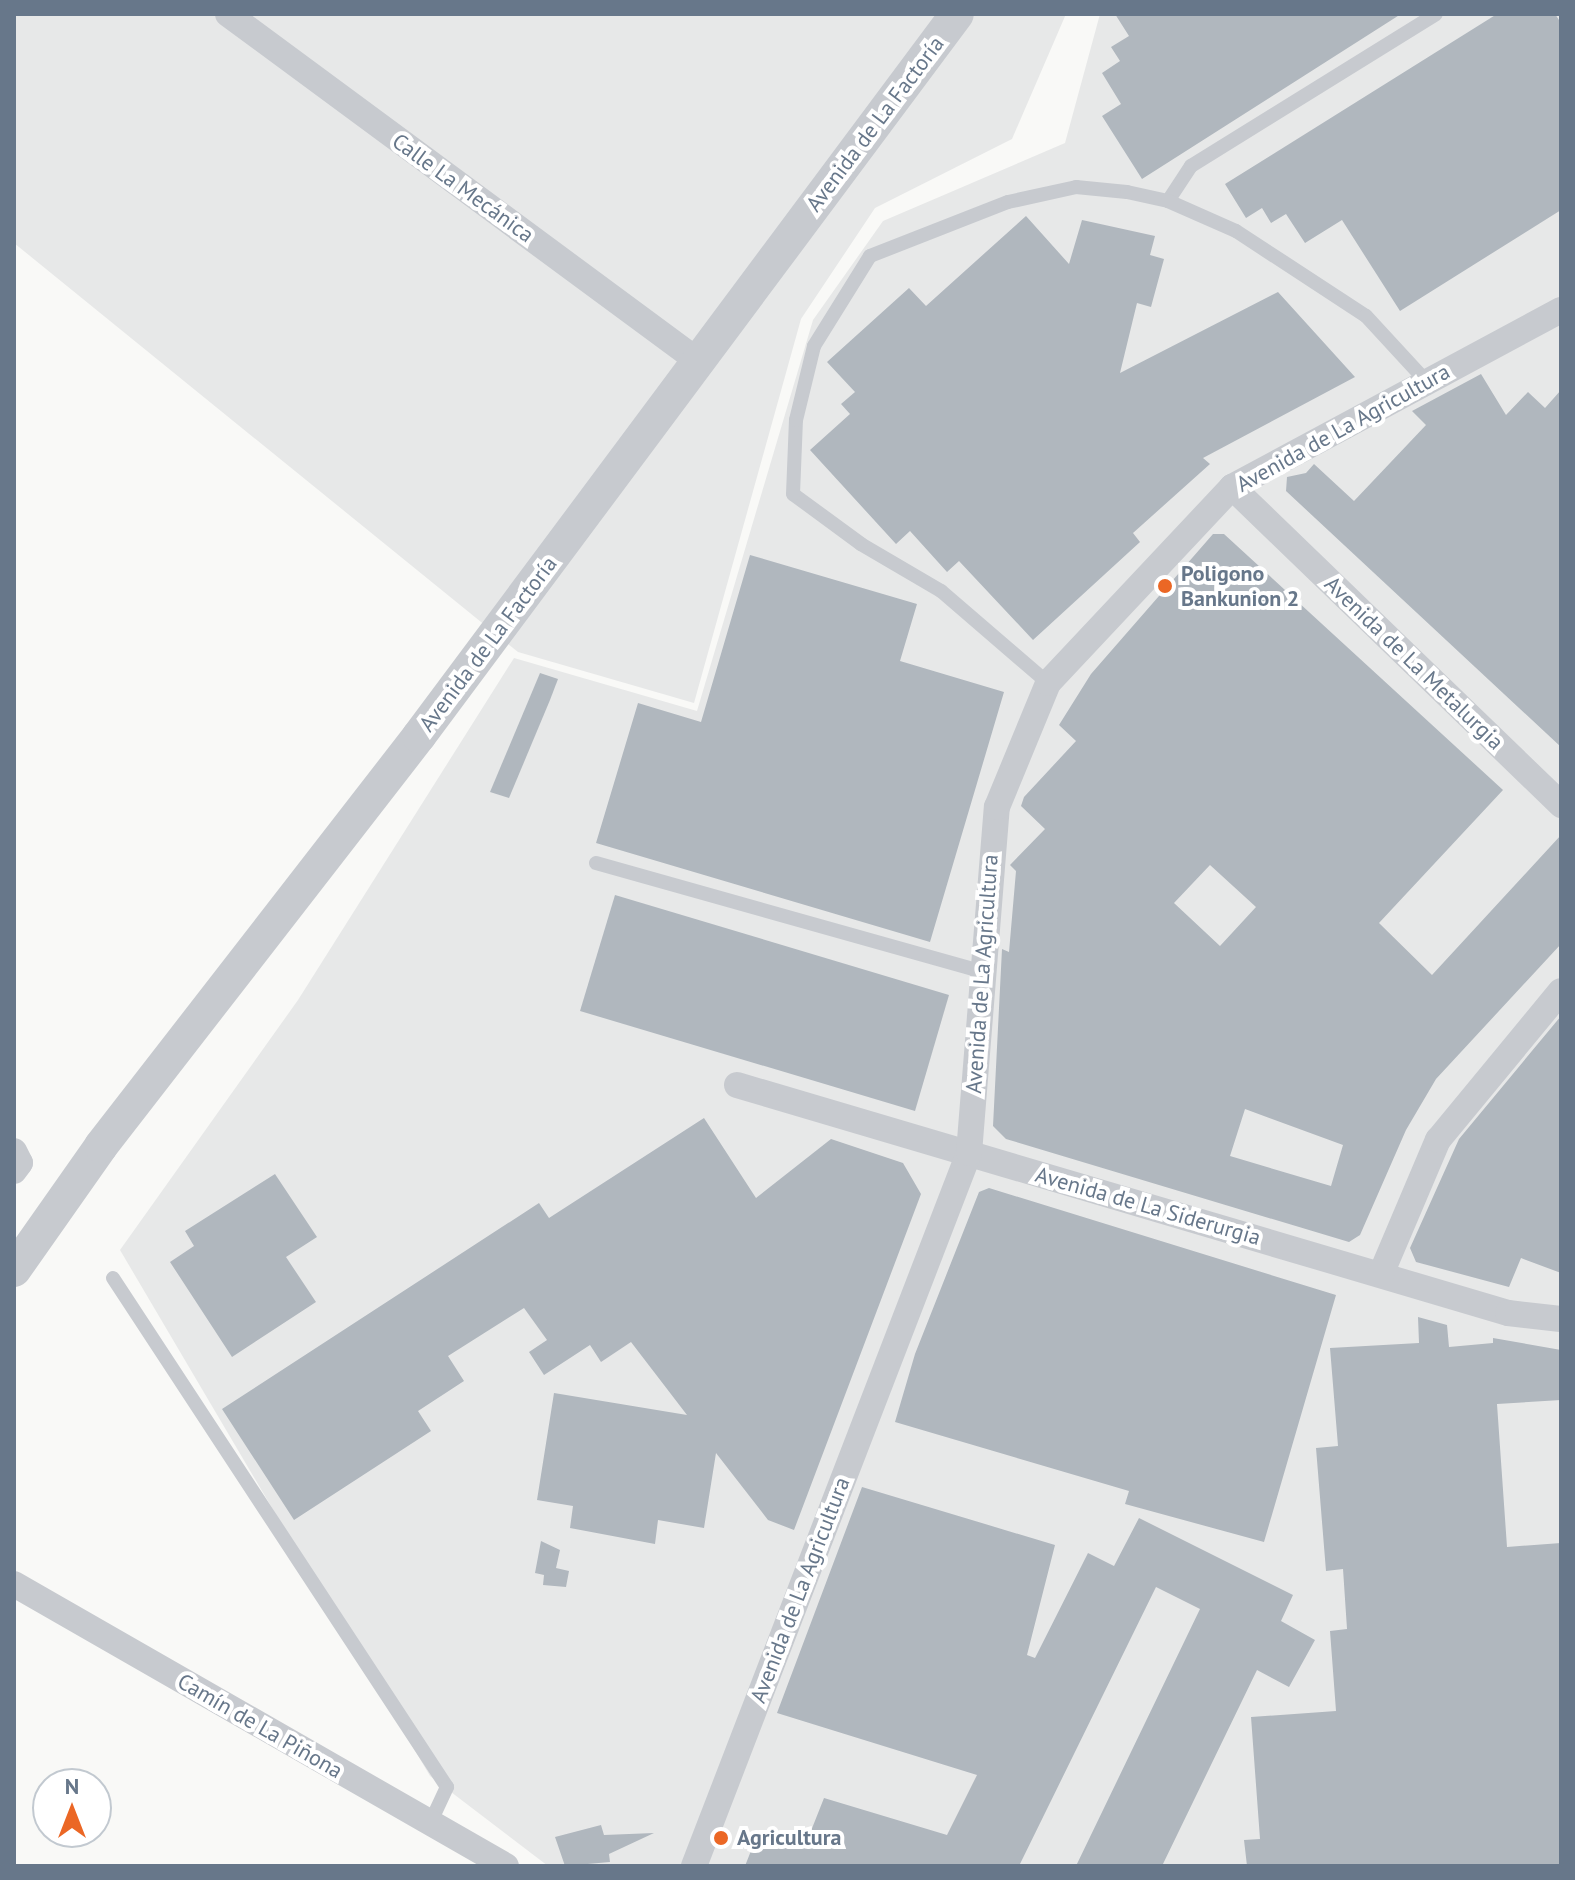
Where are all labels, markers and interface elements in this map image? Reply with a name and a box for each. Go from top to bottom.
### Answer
street label: Avenida de La Factoría [801,31,949,217]
street label: Calle La Mecánica [387,128,539,248]
street label: Avenida de La Agricultura [1231,358,1455,498]
street label: Avenida de La Factoría [414,551,562,737]
place label: Poligono Bankunion 2 [1181,560,1299,612]
street label: Avenida de La Metalurgia [1319,571,1509,755]
marker: Poligono Bankunion 2 [1156,577,1174,595]
street label: Avenida de La Agricultura [960,853,1004,1095]
street label: Avenida de La Siderurgia [1032,1161,1264,1251]
street label: Avenida de La Agricultura [745,1473,855,1707]
street label: Camín de La Piñona [173,1668,347,1784]
north arrow [32,1768,112,1848]
text: N [65,1772,79,1800]
place label: Agricultura [737,1825,841,1851]
marker: Agricultura [712,1829,730,1847]

